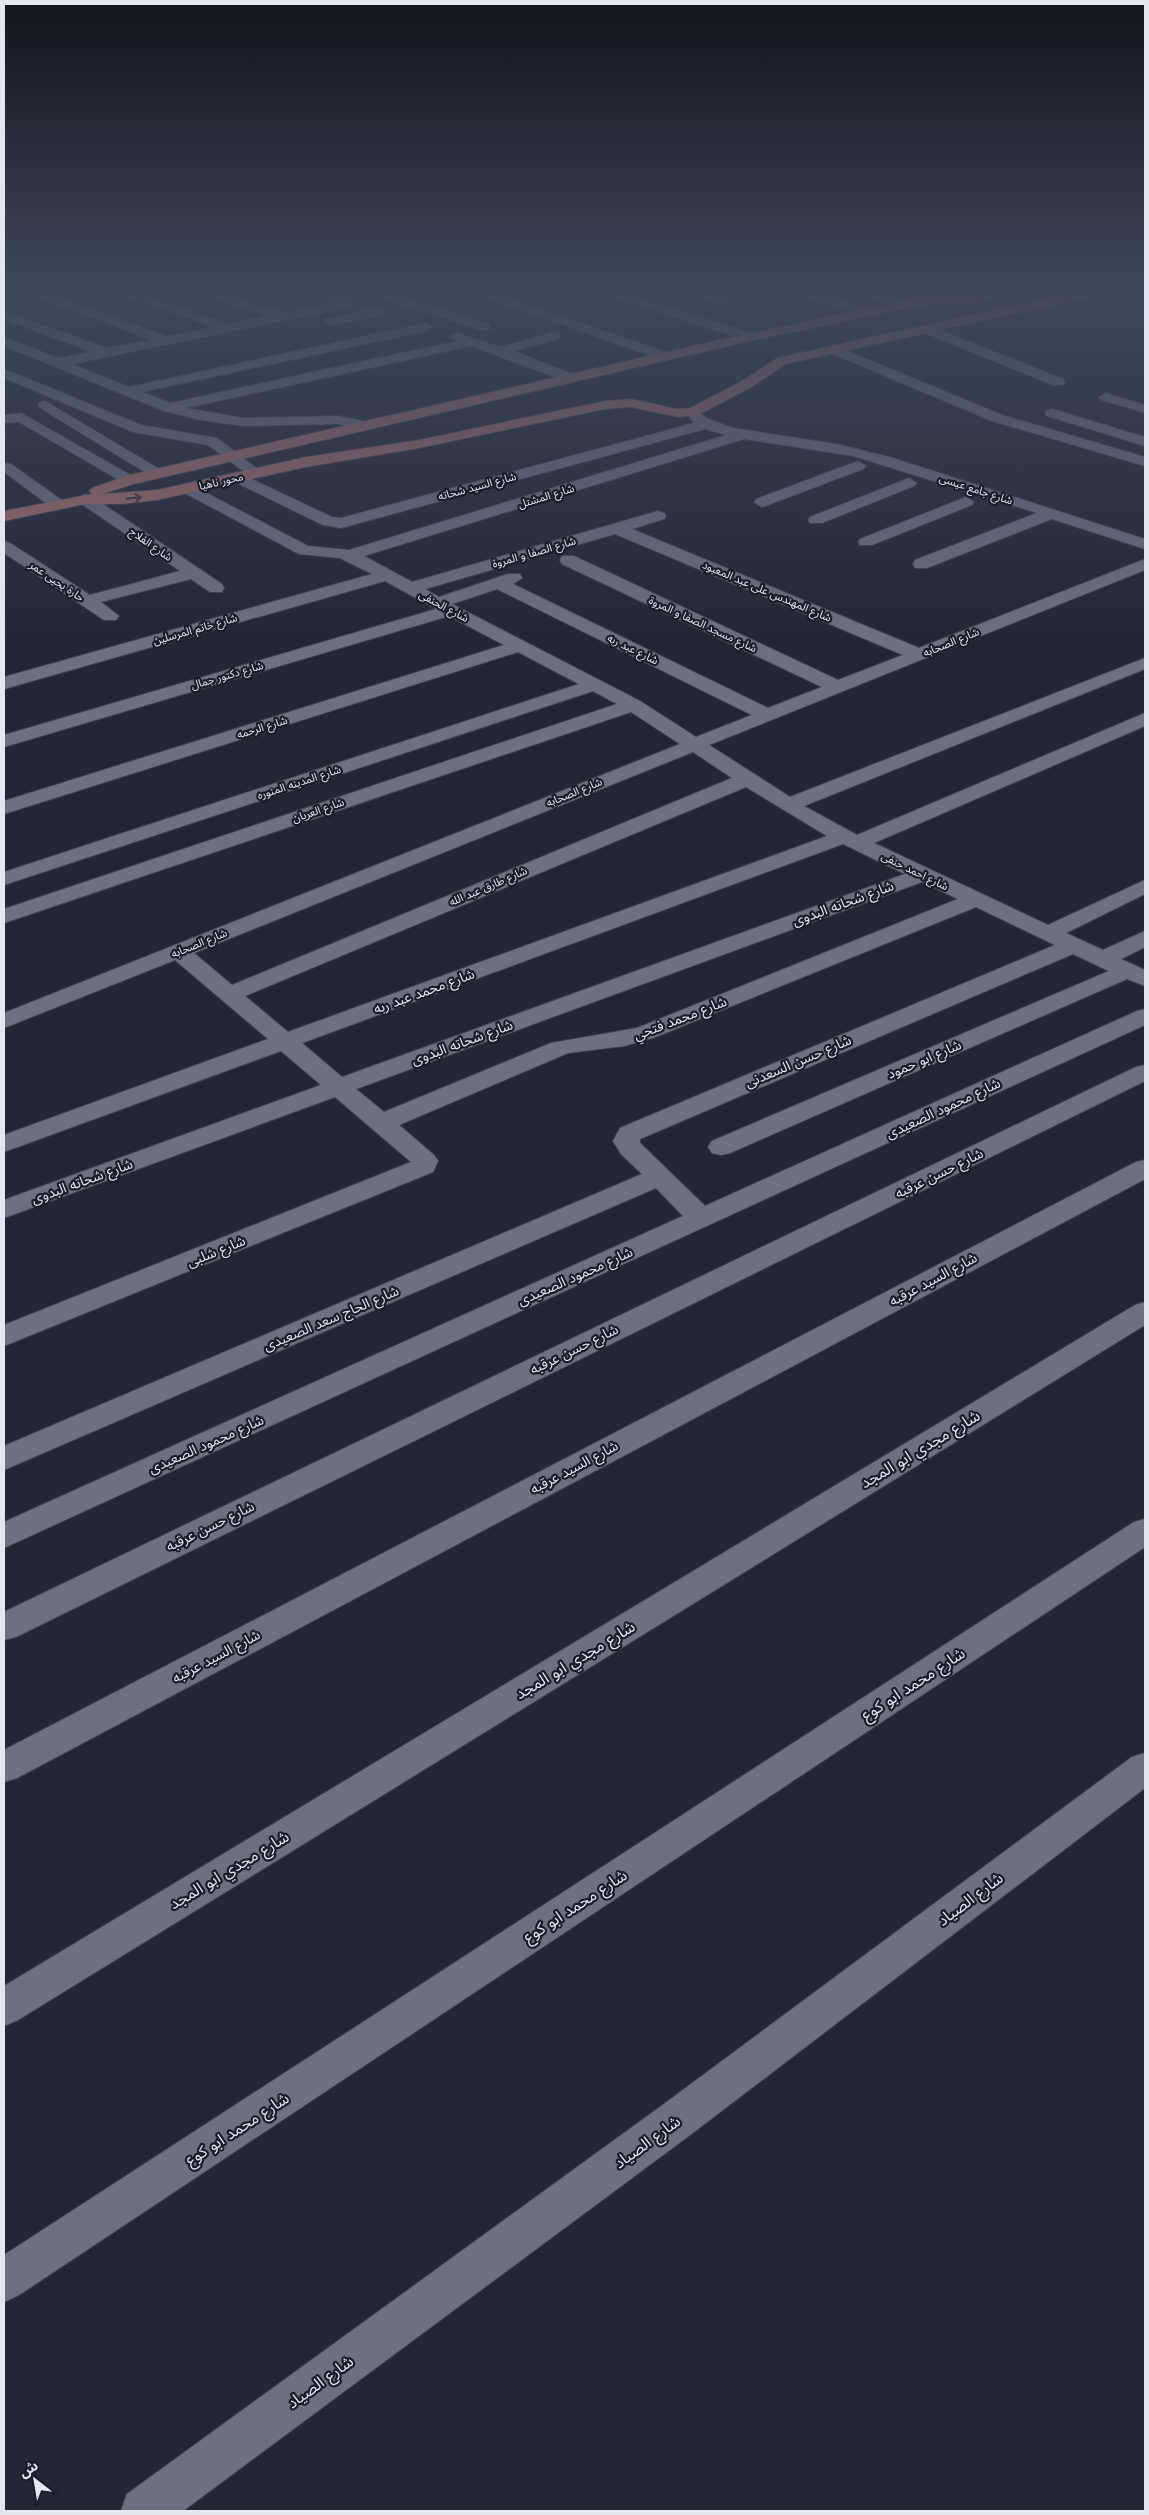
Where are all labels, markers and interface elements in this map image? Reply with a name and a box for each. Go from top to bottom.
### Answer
street label: محور ناهيا [197,468,245,494]
street label: شارع السيد شحاته [436,468,518,504]
street label: شارع جامع عيسى [937,470,1015,509]
street label: شارع المشتل [516,480,576,512]
one-way arrow [126,493,142,503]
street label: شارع الفلاح [126,523,176,565]
street label: شارع الصفا و المروة [490,532,578,572]
street label: حارة يحيى عمر [26,556,88,606]
street label: شارع المهندس على عبد المعبود [700,557,834,626]
street label: شارع الحنفى [416,586,472,626]
street label: شارع مسجد الصفا و المروة [646,592,760,656]
street label: شارع خاتم المرسلين [151,609,240,650]
street label: شارع الصحابه [921,623,982,661]
street label: شارع عبد ربه [605,630,662,668]
street label: شارع دكتور جمال [189,657,266,693]
street label: شارع الرحمه [235,712,290,742]
street label: شارع المدينه المنوره [255,761,343,803]
street label: شارع الصحابه [544,773,605,811]
street label: شارع العريان [290,794,346,826]
street label: شارع احمد حنفى [879,848,952,894]
street label: شارع طارق عبد الله [446,862,530,910]
street label: شارع شحاته البدوى [789,875,897,932]
street label: شارع الصحابه [169,924,230,962]
street label: شارع محمد عبد ربه [371,963,478,1020]
street label: شارع محمد فتحي [631,991,730,1046]
street label: شارع شحاته البدوى [408,1014,516,1071]
street label: شارع حسن السعدنى [742,1030,855,1093]
street label: شارع ابو حمود [884,1034,965,1085]
street label: شارع محمود الصعيدى [882,1073,1004,1144]
street label: شارع حسن عرقبه [891,1143,987,1204]
street label: شارع شحاته البدوى [28,1153,136,1210]
street label: شارع شلبى [184,1230,249,1273]
street label: شارع محمود الصعيدى [514,1242,636,1311]
street label: شارع السيد عرقبه [885,1247,981,1312]
street label: شارع الحاج سعد الصعيدى [260,1280,402,1357]
street label: شارع حسن عرقبه [526,1319,622,1380]
street label: شارع مجدي ابو المجد [856,1404,985,1495]
street label: شارع محمود الصعيدى [145,1410,267,1479]
street label: شارع السيد عرقبه [526,1435,622,1500]
street label: شارع حسن عرقبه [162,1496,258,1557]
street label: شارع مجدي ابو المجد [511,1615,640,1706]
street label: شارع السيد عرقبه [168,1624,264,1689]
street label: شارع محمد ابو كوع [856,1642,970,1727]
street label: شارع مجدي ابو المجد [165,1825,294,1916]
street label: شارع محمد ابو كوع [518,1864,632,1949]
street label: شارع الصياد [932,1867,1008,1932]
street label: شارع محمد ابو كوع [180,2087,294,2172]
street label: شارع الصياد [609,2110,686,2175]
street label: شارع الصياد [282,2350,359,2415]
north arrow [10,2455,60,2505]
text: ش [15,2455,42,2482]

